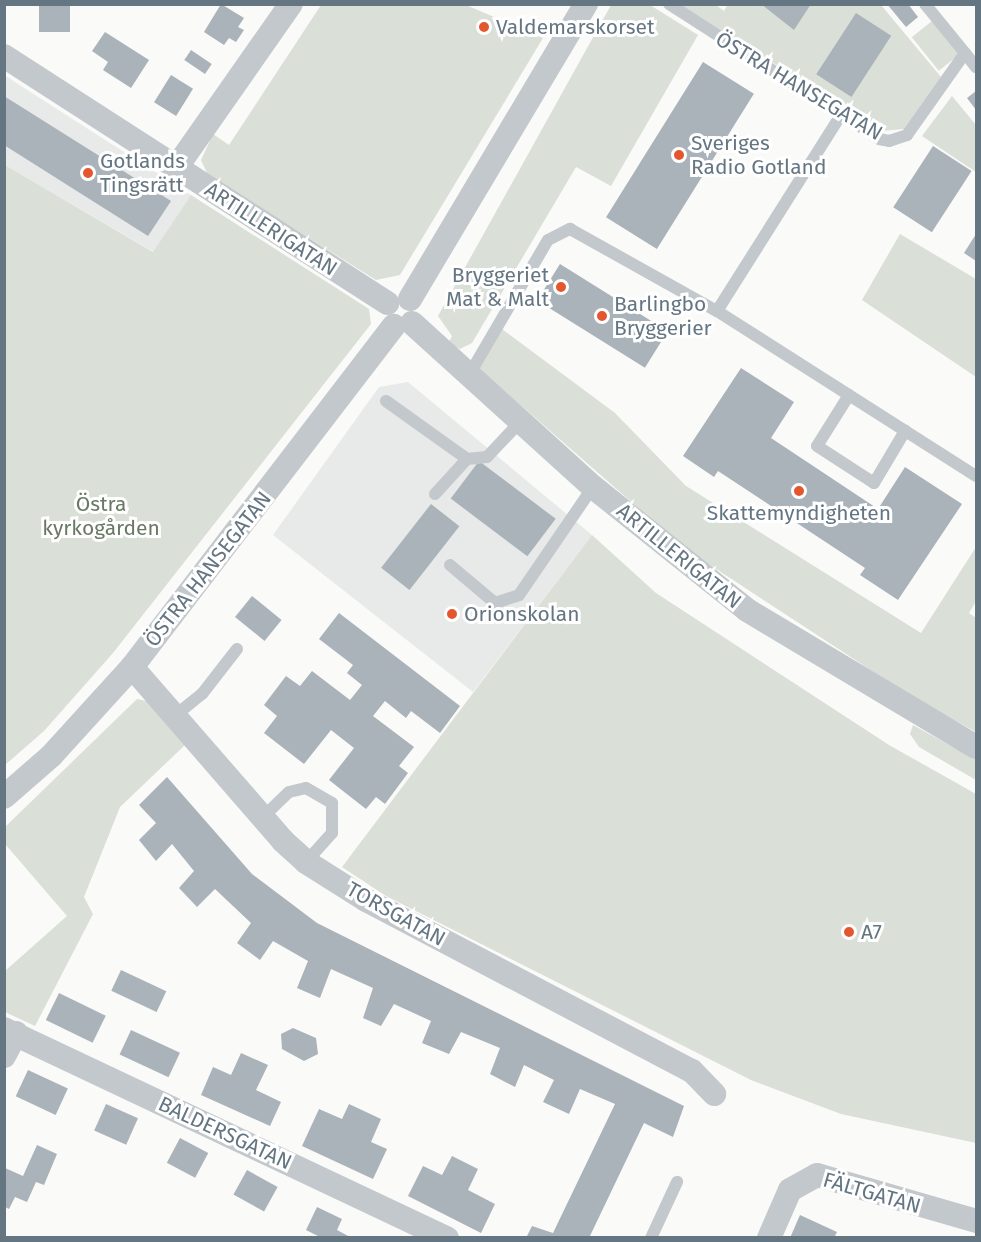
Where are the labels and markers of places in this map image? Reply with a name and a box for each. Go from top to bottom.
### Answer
place label: Valdemarskorset [496,14,655,40]
marker: Valdemarskorset [477,20,491,34]
place label: Sveriges Radio Gotland [691,130,826,180]
place label: Gotlands Tingsrätt [100,148,185,198]
marker: Sveriges Radio Gotland [672,148,686,162]
marker: Gotlands Tingsrätt [81,166,95,180]
place label: Bryggeriet Mat & Malt [446,262,549,312]
marker: Bryggeriet Mat & Malt [554,280,568,294]
place label: Barlingbo Bryggerier [614,291,712,341]
marker: Barlingbo Bryggerier [595,309,609,323]
marker: Skattemyndigheten [792,484,806,498]
place label: Skattemyndigheten [707,500,891,526]
place label: Orionskolan [464,601,580,627]
marker: Orionskolan [445,607,459,621]
place label: A7 [861,919,882,945]
marker: A7 [842,925,856,939]

